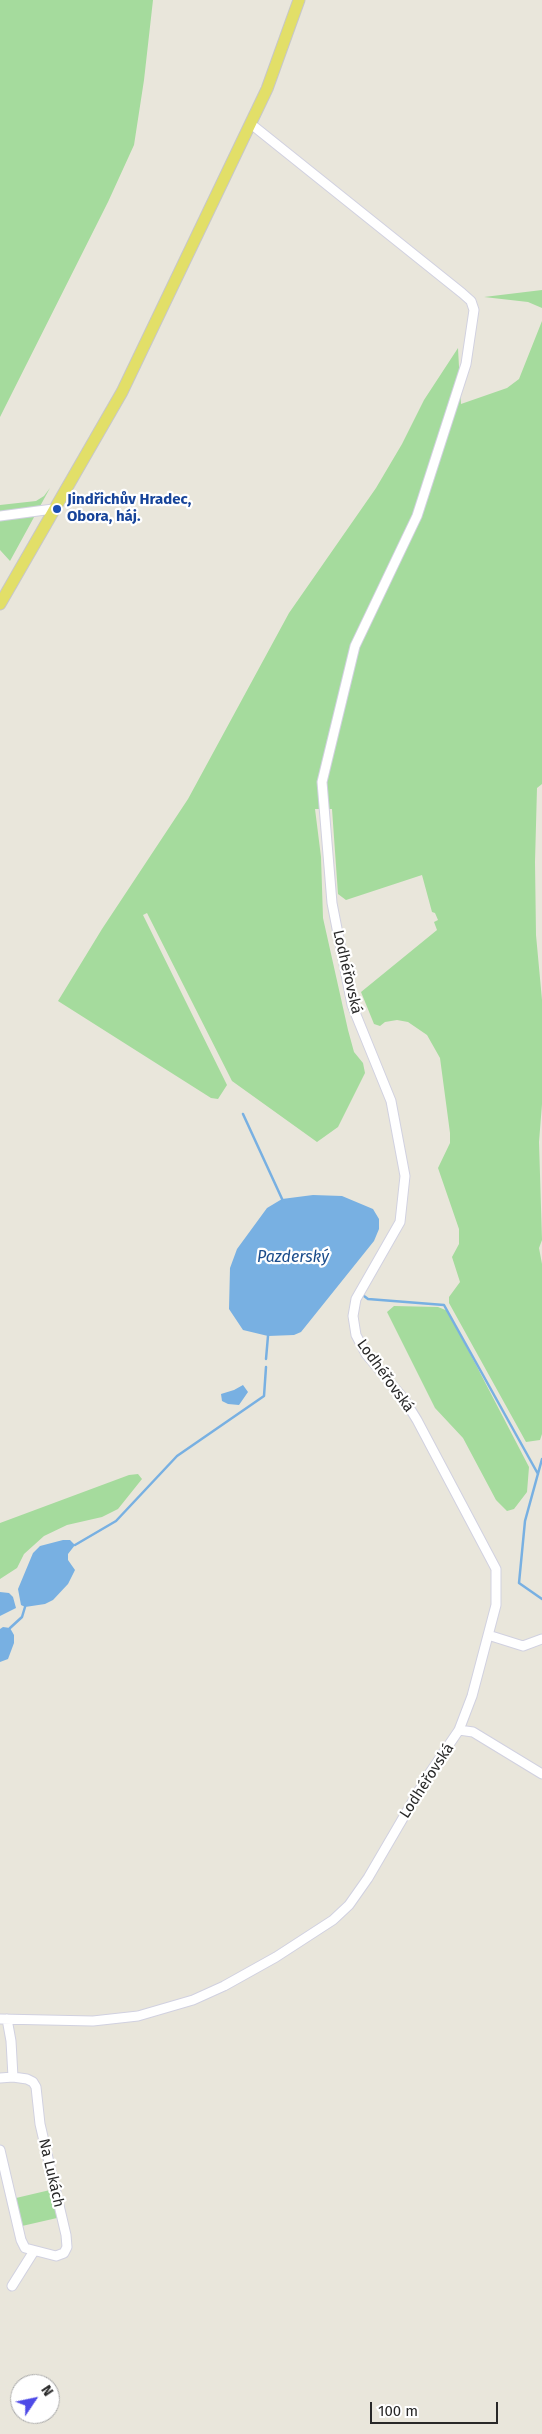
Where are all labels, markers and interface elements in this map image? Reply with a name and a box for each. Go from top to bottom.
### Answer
place label: Jindřichův Hradec, Obora, háj. [67,491,191,526]
marker: Jindřichův Hradec, Obora, háj. [51,503,63,515]
street label: Lodhéřovská [329,928,365,1016]
water label: Pazderský [257,1248,329,1268]
street label: Lodhéřovská [353,1336,417,1416]
street label: Lodhéřovská [396,1740,458,1822]
street label: Na Lukách [34,2137,68,2209]
north arrow [10,2374,60,2424]
text: N [37,2382,57,2399]
scale bar [372,2392,500,2424]
text: 100 m [378,2402,418,2420]

